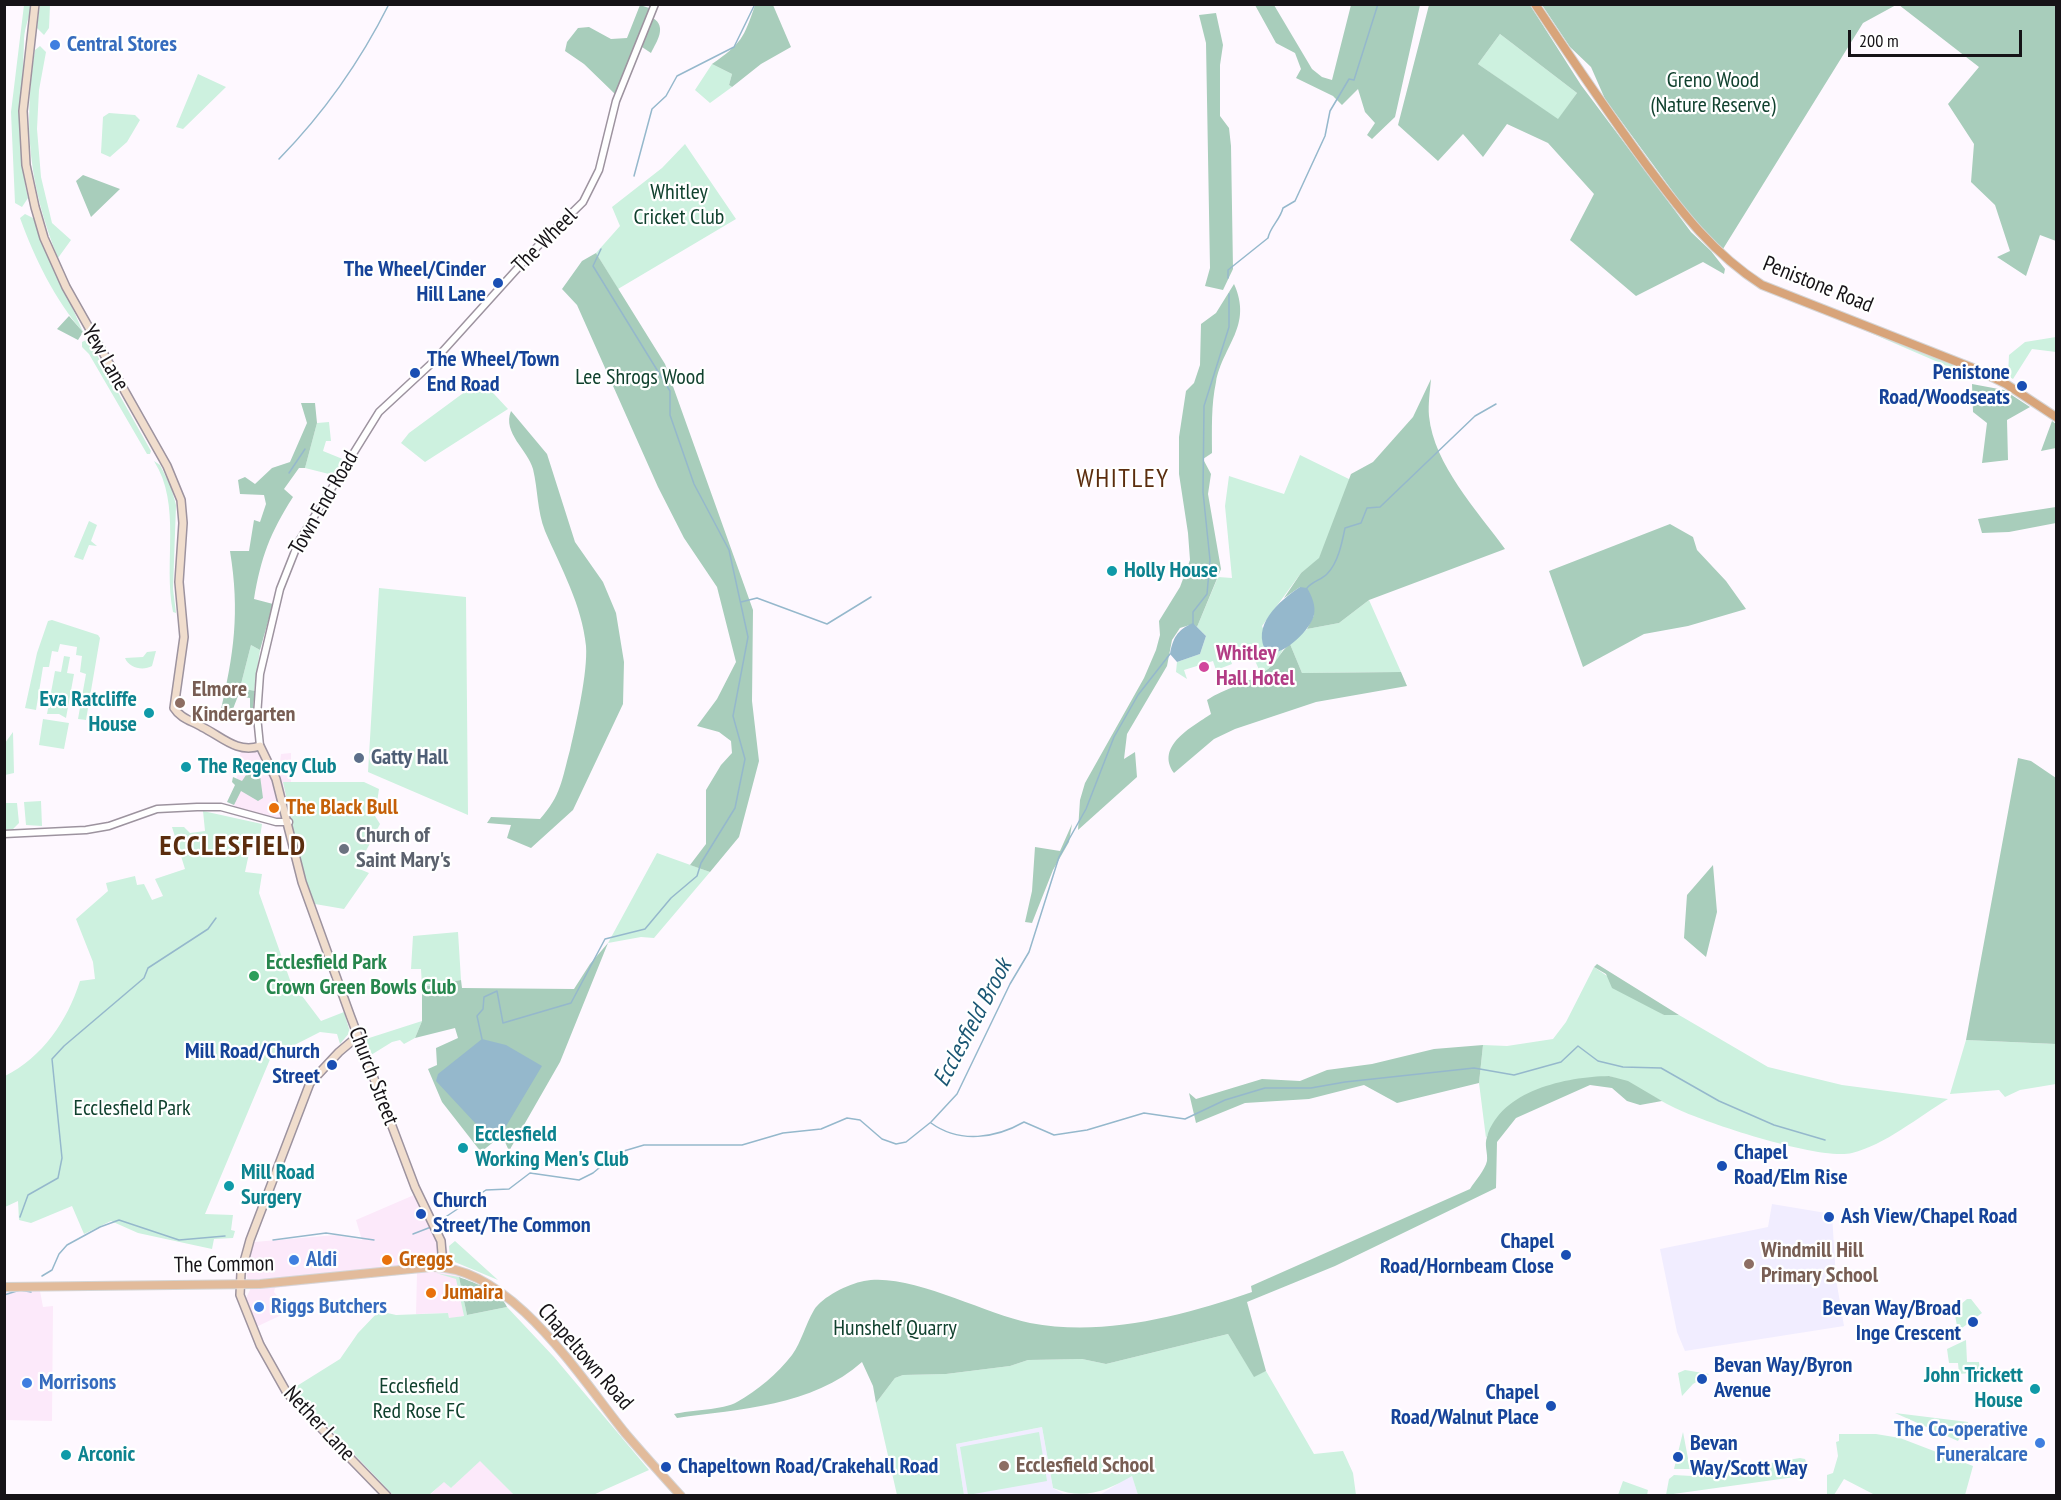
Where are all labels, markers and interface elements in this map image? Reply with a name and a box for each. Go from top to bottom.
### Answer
scale bar [1851,18,2025,56]
text: 200 m [1859,29,1899,52]
place label: Central Stores [67,32,177,58]
marker: Central Stores [48,38,62,52]
park label: Greno Wood (Nature Reserve) [1650,68,1776,119]
park label: Whitley Cricket Club [634,180,724,231]
street label: The Wheel [507,203,583,279]
street label: Penistone Road [1759,251,1877,319]
place label: The Wheel/Cinder Hill Lane [344,257,486,308]
marker: The Wheel/Cinder Hill Lane [491,276,505,290]
street label: Yew Lane [76,321,134,395]
place label: The Wheel/Town End Road [427,347,559,398]
place label: Penistone Road/Woodseats [1879,360,2010,412]
park label: Lee Shrogs Wood [575,365,705,391]
marker: The Wheel/Town End Road [408,366,422,380]
marker: Penistone Road/Woodseats [2015,379,2029,393]
street label: Town End Road [284,447,364,559]
district label: WHITLEY [1076,464,1170,496]
place label: Holly House [1124,558,1218,584]
marker: Holly House [1105,564,1119,578]
place label: Whitley Hall Hotel [1216,641,1295,692]
marker: Whitley Hall Hotel [1197,660,1211,674]
place label: Elmore Kindergarten [192,677,295,728]
place label: Eva Ratcliffe House [39,687,137,738]
marker: Elmore Kindergarten [173,696,187,710]
marker: Eva Ratcliffe House [142,706,156,720]
place label: Gatty Hall [371,745,448,771]
marker: Gatty Hall [352,751,366,765]
place label: The Regency Club [198,754,337,780]
marker: The Regency Club [179,760,193,774]
place label: The Black Bull [286,795,398,821]
marker: The Black Bull [267,801,281,815]
place label: Church of Saint Mary's [356,823,451,874]
district label: ECCLESFIELD [160,830,306,864]
marker: Church of Saint Mary's [337,842,351,856]
place label: Ecclesfield Park Crown Green Bowls Club [266,950,456,1002]
water label: Ecclesfield Brook [927,954,1019,1092]
marker: Ecclesfield Park Crown Green Bowls Club [247,969,261,983]
street label: Church Street [342,1023,404,1129]
place label: Mill Road/Church Street [185,1039,320,1090]
marker: Mill Road/Church Street [325,1058,339,1072]
park label: Ecclesfield Park [73,1096,191,1122]
place label: Ecclesfield Working Men's Club [475,1122,629,1174]
place label: Chapel Road/Elm Rise [1734,1140,1848,1192]
marker: Ecclesfield Working Men's Club [456,1141,470,1155]
marker: Chapel Road/Elm Rise [1715,1159,1729,1173]
place label: Mill Road Surgery [241,1160,315,1212]
marker: Mill Road Surgery [222,1179,236,1193]
place label: Church Street/The Common [433,1188,591,1240]
place label: Ash View/Chapel Road [1841,1204,2017,1230]
marker: Church Street/The Common [414,1207,428,1221]
marker: Ash View/Chapel Road [1822,1210,1836,1224]
place label: Chapel Road/Hornbeam Close [1380,1229,1554,1280]
place label: Windmill Hill Primary School [1761,1238,1878,1290]
place label: Aldi [306,1247,337,1273]
place label: Greggs [399,1247,453,1273]
marker: Chapel Road/Hornbeam Close [1559,1248,1573,1262]
street label: The Common [174,1251,274,1279]
marker: Aldi [287,1253,301,1267]
marker: Greggs [380,1253,394,1267]
marker: Windmill Hill Primary School [1742,1257,1756,1271]
place label: Jumaira [443,1280,503,1306]
marker: Jumaira [424,1286,438,1300]
place label: Riggs Butchers [271,1294,387,1320]
place label: Bevan Way/Broad Inge Crescent [1822,1296,1961,1348]
street label: Chapeltown Road [532,1298,638,1416]
marker: Riggs Butchers [252,1300,266,1314]
marker: Bevan Way/Broad Inge Crescent [1966,1315,1980,1329]
park label: Hunshelf Quarry [833,1316,957,1342]
place label: Bevan Way/Byron Avenue [1714,1353,1852,1404]
place label: John Trickett House [1924,1363,2023,1414]
place label: Morrisons [39,1370,116,1396]
marker: Bevan Way/Byron Avenue [1695,1372,1709,1386]
park label: Ecclesfield Red Rose FC [373,1374,465,1426]
marker: Morrisons [20,1376,34,1390]
place label: Chapel Road/Walnut Place [1391,1380,1539,1432]
street label: Nether Lane [278,1381,360,1467]
marker: John Trickett House [2028,1382,2042,1396]
marker: Chapel Road/Walnut Place [1544,1399,1558,1413]
place label: The Co-operative Funeralcare [1894,1417,2028,1468]
place label: Bevan Way/Scott Way [1690,1431,1807,1482]
marker: The Co-operative Funeralcare [2033,1436,2047,1450]
place label: Arconic [78,1442,135,1468]
marker: Arconic [59,1448,73,1462]
marker: Bevan Way/Scott Way [1671,1450,1685,1464]
place label: Ecclesfield School [1016,1453,1154,1479]
place label: Chapeltown Road/Crakehall Road [678,1454,938,1480]
marker: Ecclesfield School [997,1459,1011,1473]
marker: Chapeltown Road/Crakehall Road [659,1460,673,1474]

